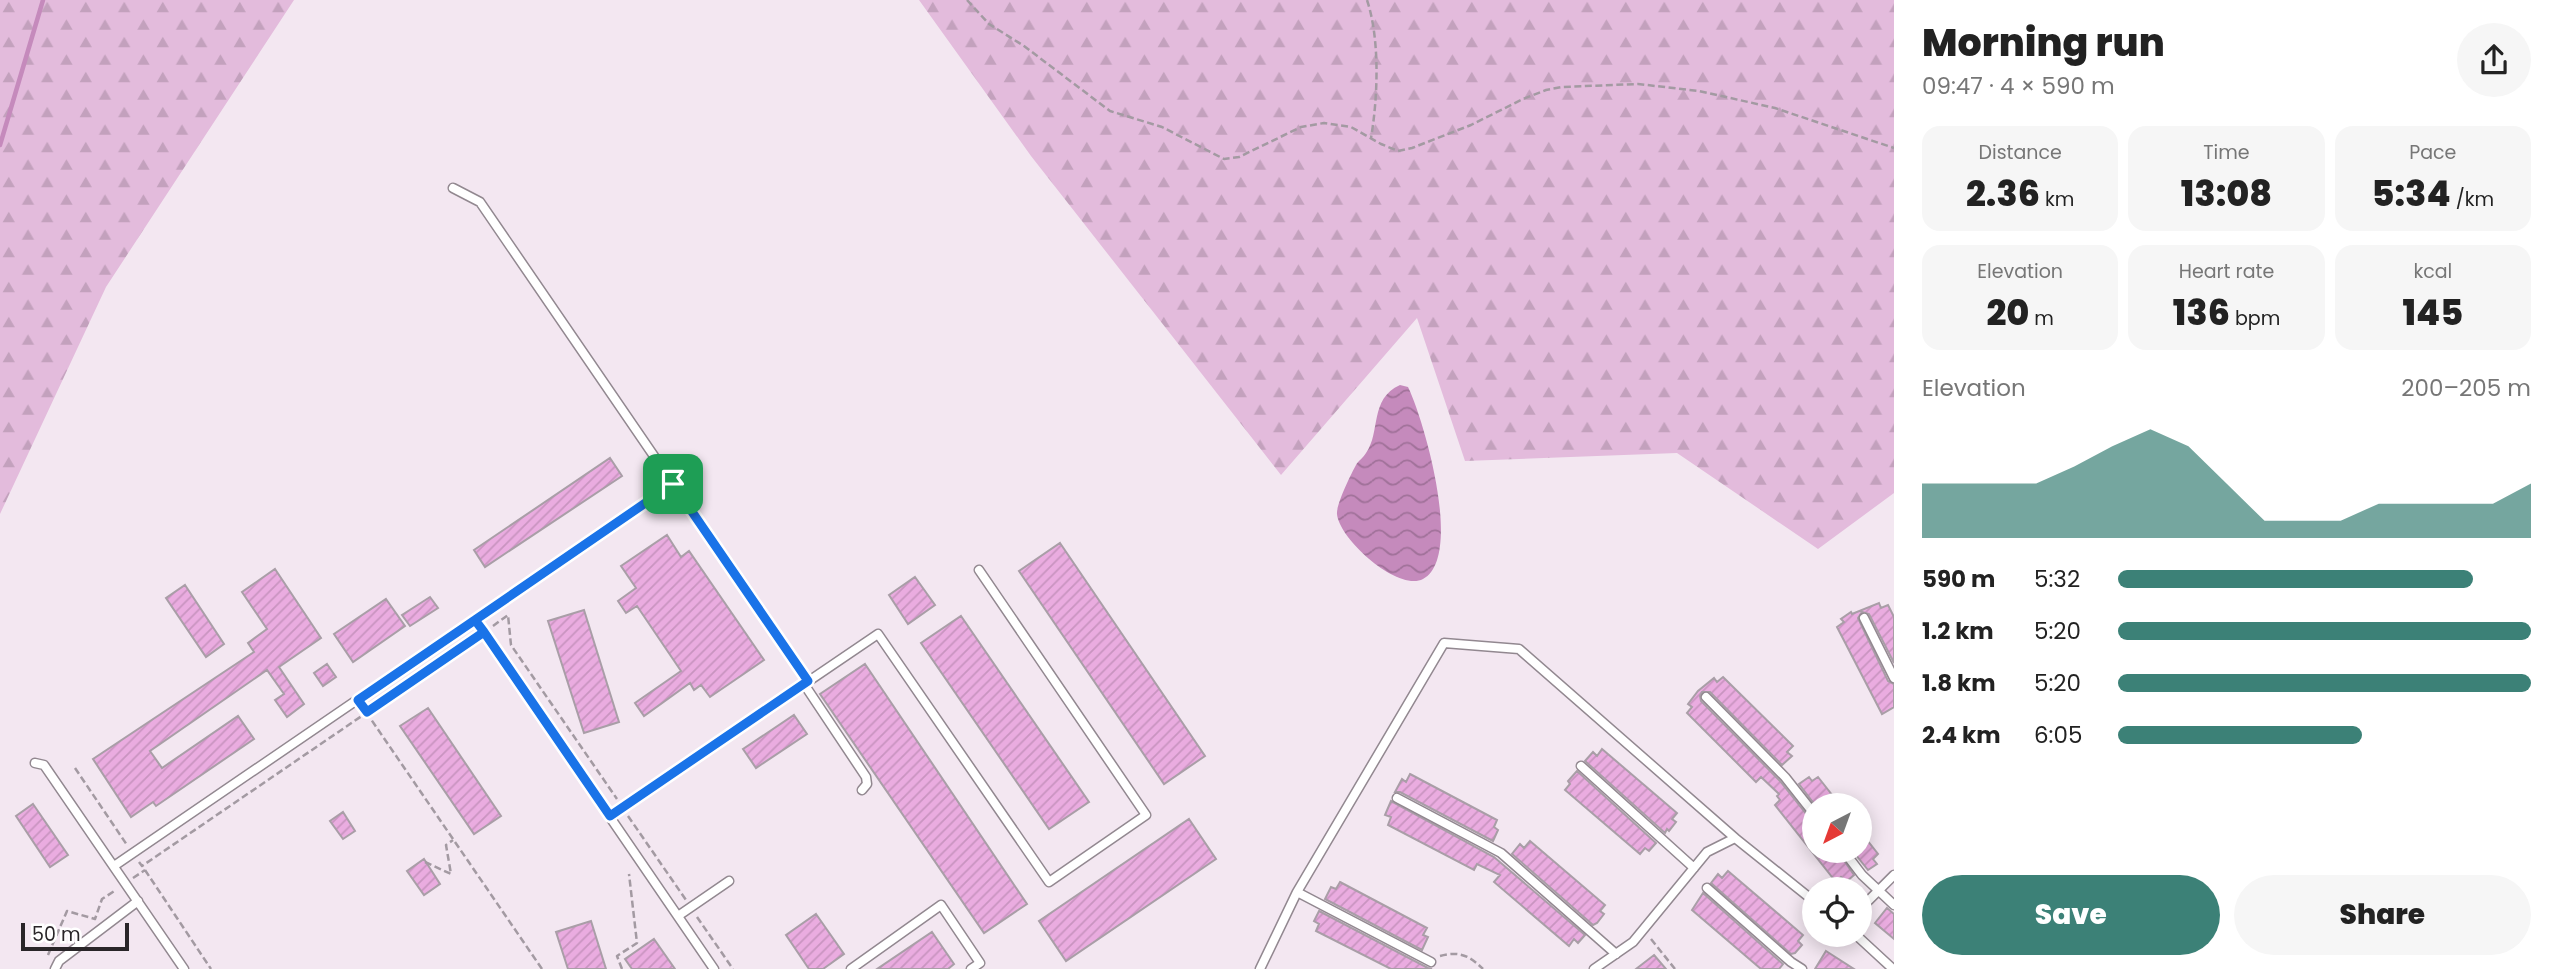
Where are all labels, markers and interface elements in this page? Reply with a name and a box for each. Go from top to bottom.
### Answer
text: Morning run [1922,16,2165,69]
button: share [2457,23,2531,97]
text: 09:47 · 4 × 590 m [1922,70,2115,102]
text: Distance [1979,139,2062,166]
text: Time [2203,139,2250,166]
text: Pace [2409,139,2456,166]
text: 2.36 [1966,169,2040,218]
text: 13:08 [2181,169,2272,218]
text: 5:34 [2372,169,2451,218]
text: km [2040,186,2074,213]
text: /km [2451,186,2494,213]
text: Elevation [1977,258,2063,285]
text: Heart rate [2179,258,2274,285]
text: kcal [2413,258,2452,285]
text: 20 [1986,288,2029,337]
text: 136 [2173,288,2230,337]
text: 145 [2402,288,2463,337]
text: m [2029,305,2054,332]
text: bpm [2230,305,2280,332]
text: Elevation [1922,372,2026,404]
text: 200–205 m [2401,372,2531,404]
pin [643,454,703,514]
icon: arrive [654,465,692,503]
text: 590 m [1922,563,1995,595]
text: 5:32 [2034,563,2080,595]
text: 1.2 km [1922,615,1994,647]
text: 5:20 [2034,615,2081,647]
text: 1.8 km [1922,667,1996,699]
text: 5:20 [2034,667,2081,699]
text: 2.4 km [1922,719,2001,751]
text: 6:05 [2034,719,2082,751]
north arrow [1802,793,1872,863]
map controls [1802,793,1872,947]
button: Save [1922,875,2220,955]
button: Share [2234,875,2531,955]
button: locate [1802,877,1872,947]
scale bar [21,920,130,952]
text: 50 m [32,921,81,948]

